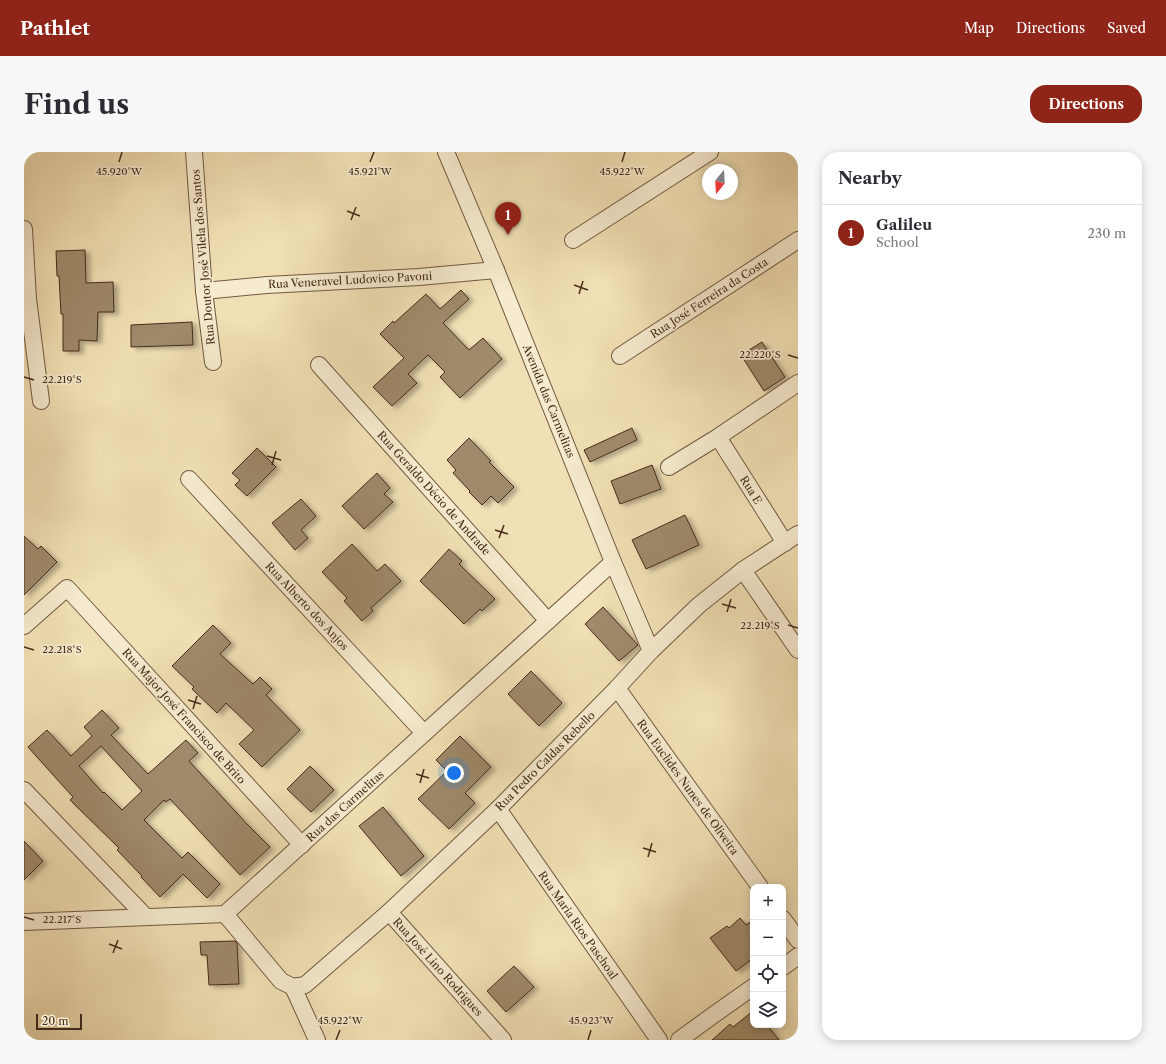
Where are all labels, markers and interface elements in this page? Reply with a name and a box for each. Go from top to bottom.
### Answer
text: Pathlet [20,17,90,40]
text: Map [964,19,994,37]
text: Directions [1016,19,1085,37]
text: Saved [1107,19,1146,37]
button: Directions [1030,85,1142,123]
text: Find us [24,87,129,121]
north arrow [702,164,738,200]
text: 45.920°W [96,165,143,178]
text: 45.921°W [348,165,393,178]
text: 45.922°W [599,165,646,178]
street label: Rua Doutor José Vilela dos Santos [188,168,218,345]
text: Nearby [838,168,902,188]
pin: 1 [495,202,521,235]
text: Galileu [876,215,932,234]
text: 1 [848,225,854,241]
text: 230 m [1088,225,1126,241]
text: School [876,234,919,250]
street label: Rua José Ferreira da Costa [648,255,771,341]
street label: Rua Veneravel Ludovico Pavoni [268,269,433,291]
street label: Avenida das Carmelitas [519,341,578,460]
text: 22.220°S [739,348,781,361]
text: 22.219°S [42,373,82,386]
street label: Rua Geraldo Décio de Andrade [374,428,494,558]
street label: Rua E [737,473,765,507]
street label: Rua Alberto dos Anjos [262,559,352,653]
text: 22.219°S [740,619,780,632]
text: 22.218°S [42,643,82,656]
street label: Rua Major José Francisco de Brito [119,645,249,787]
street label: Rua Pedro Caldas Rebello [492,708,598,814]
street label: Rua Euclides Nunes de Oliveira [634,717,742,858]
your location [444,763,464,783]
street label: Rua das Carmelitas [303,767,387,845]
street label: Rua Maria Rios Paschoal [535,868,621,982]
map controls [750,884,786,1028]
button: + [750,884,786,920]
text: 22.217°S [43,913,81,926]
street label: Rua José Lino Rodrigues [390,915,486,1019]
button: − [750,920,786,956]
button: locate [750,956,786,992]
button: layers [750,992,786,1028]
scale bar [36,1012,82,1031]
text: 20 m [42,1014,68,1028]
text: 45.922°W [317,1014,364,1027]
text: 45.923°W [569,1014,615,1027]

